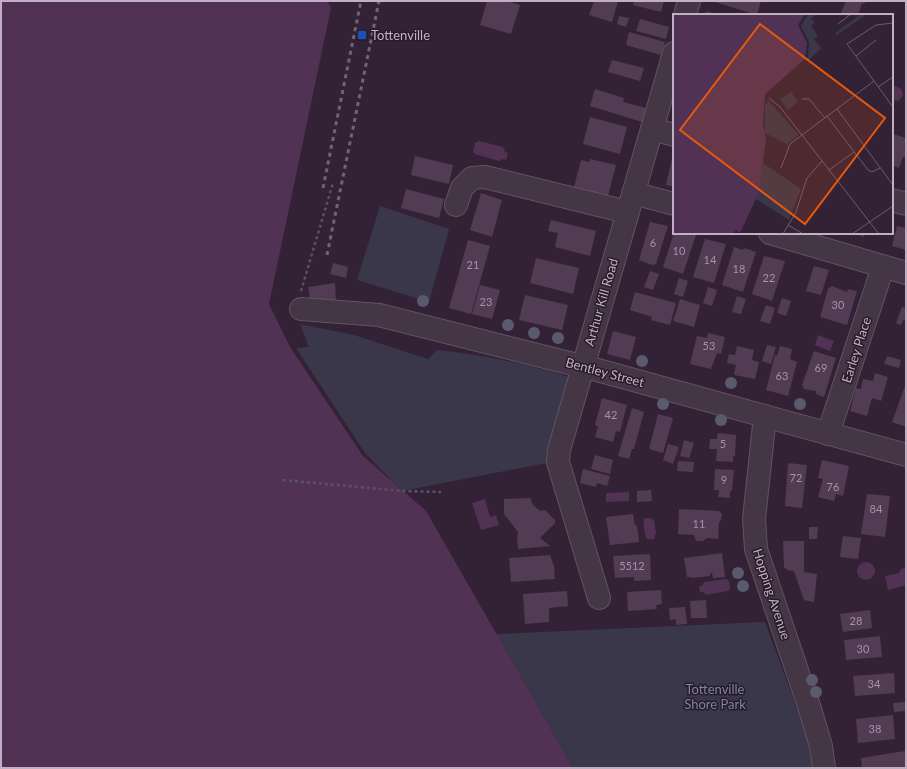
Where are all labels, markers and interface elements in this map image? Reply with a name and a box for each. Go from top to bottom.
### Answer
inset map [673,14,893,234]
place label: Tottenville [371,27,430,43]
marker: Tottenville [356,29,368,41]
house number: 6 [650,236,656,249]
house number: 10 [673,244,686,257]
house number: 14 [704,253,717,266]
street label: Arthur Kill Road [581,256,621,348]
house number: 21 [467,258,479,271]
house number: 18 [733,262,745,275]
house number: 22 [763,271,775,284]
house number: 23 [480,295,492,308]
house number: 30 [832,298,845,311]
street label: Earley Place [838,315,874,385]
house number: 53 [703,339,715,352]
street label: Bentley Street [564,354,646,390]
house number: 69 [815,361,827,374]
house number: 63 [776,369,788,382]
house number: 42 [605,408,617,421]
house number: 5 [720,437,726,450]
house number: 72 [790,471,802,484]
house number: 9 [721,473,727,486]
house number: 76 [827,480,839,493]
house number: 84 [870,502,883,515]
house number: 11 [693,517,705,530]
street label: Hopping Avenue [750,546,794,642]
house number: 5512 [619,559,645,572]
house number: 28 [850,614,862,627]
house number: 30 [857,642,870,655]
house number: 34 [868,677,881,690]
park label: Tottenville Shore Park [684,681,746,712]
house number: 38 [869,722,881,735]

